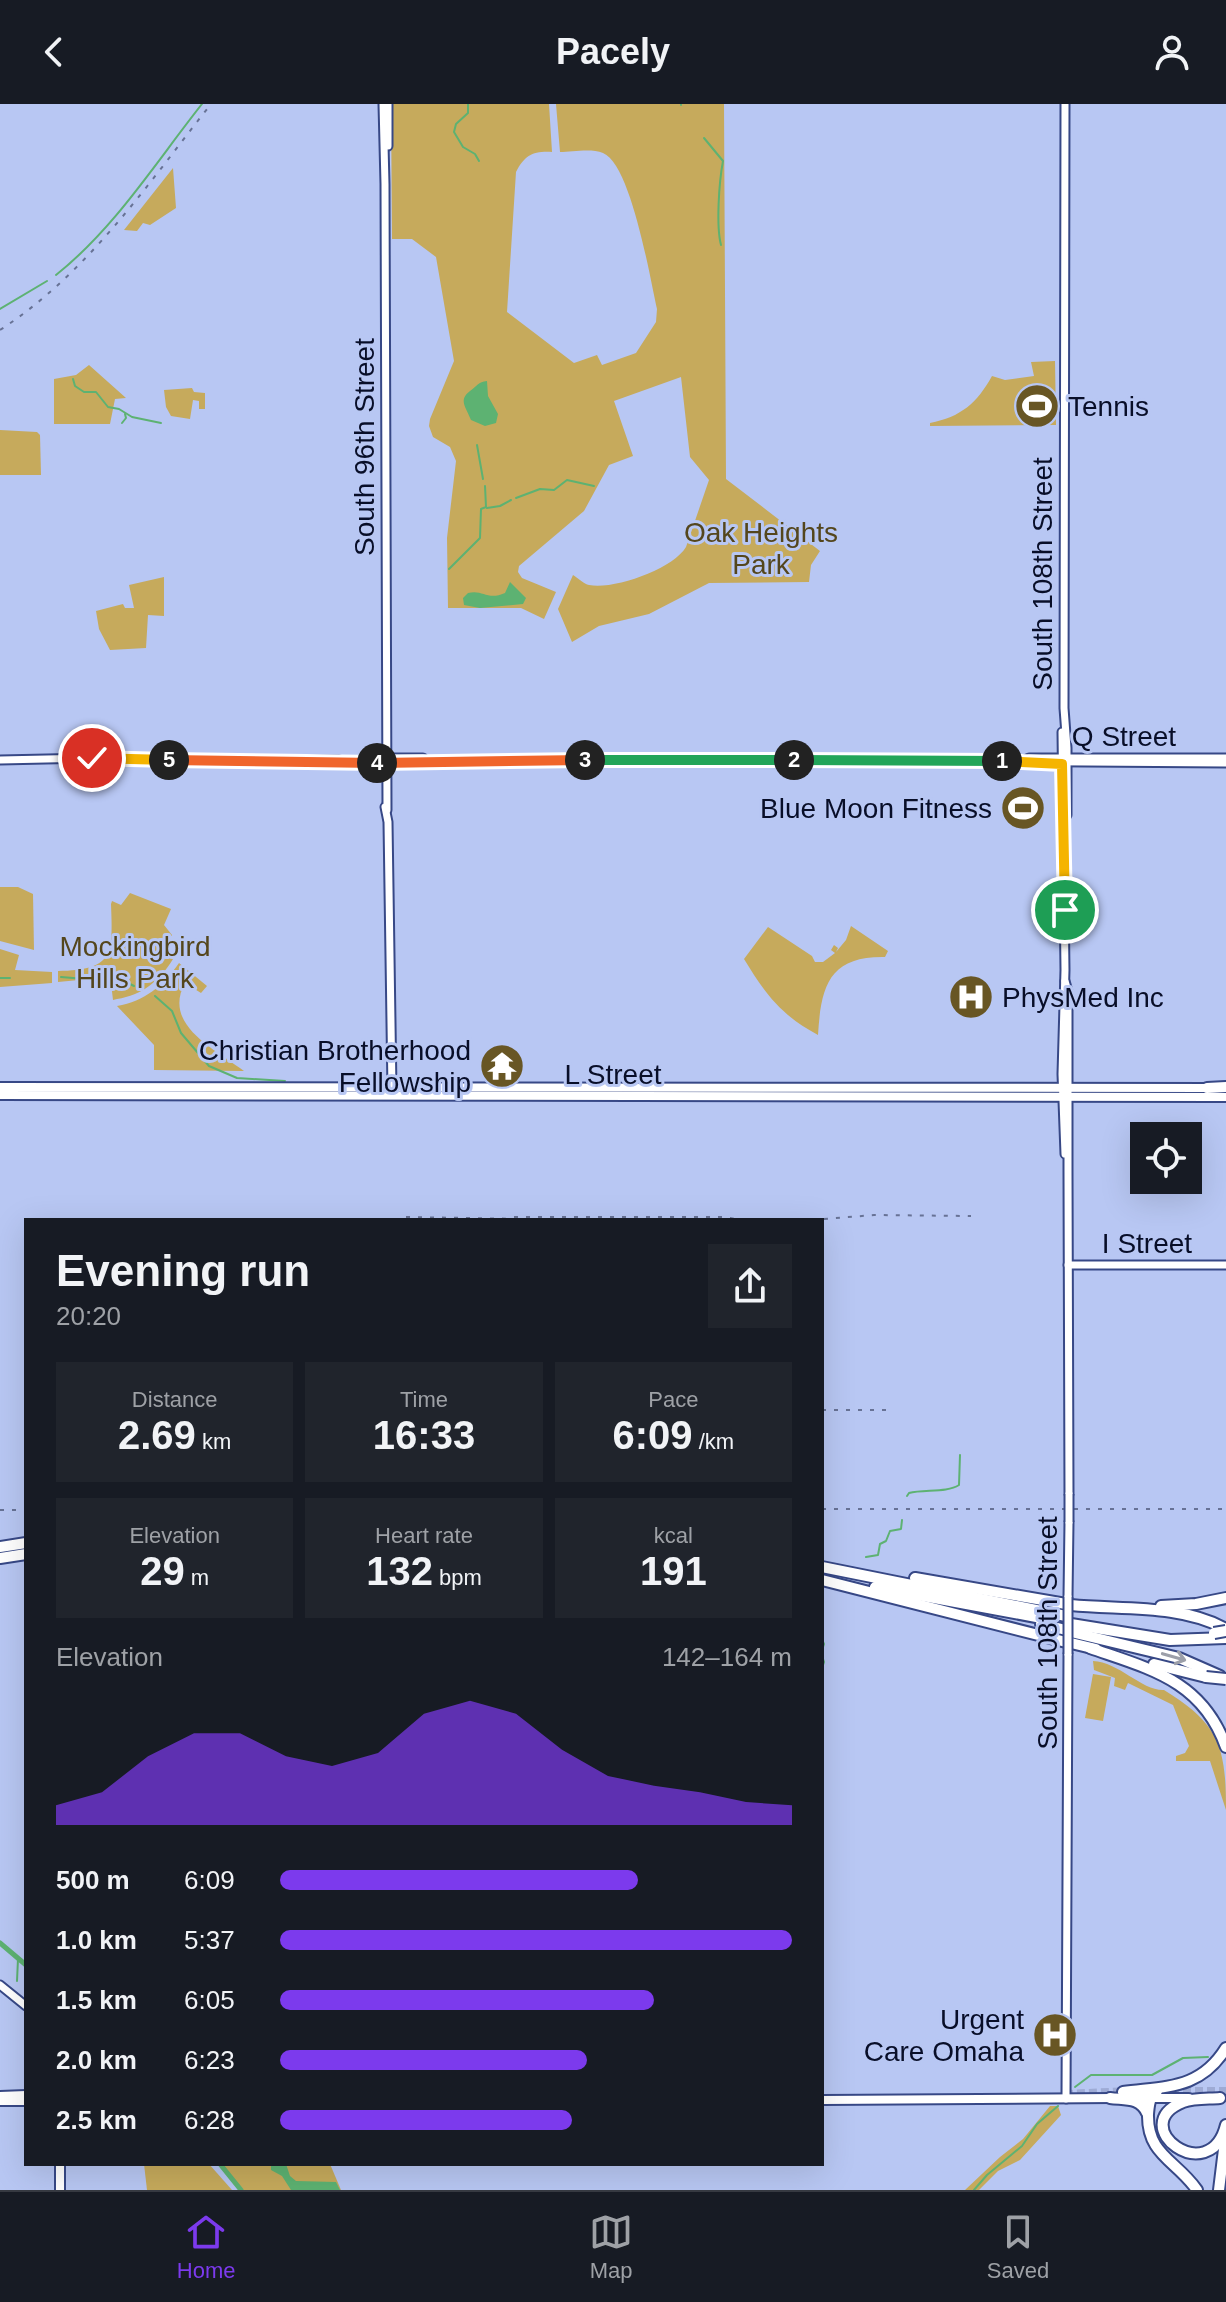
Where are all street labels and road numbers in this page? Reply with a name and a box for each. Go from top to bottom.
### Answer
street label: South 96th Street [349,338,380,556]
street label: South 108th Street [1027,457,1058,691]
street label: Q Street [1072,721,1176,752]
street label: L Street [564,1059,662,1090]
street label: I Street [1102,1228,1192,1259]
street label: South 108th Street [1032,1516,1063,1750]

